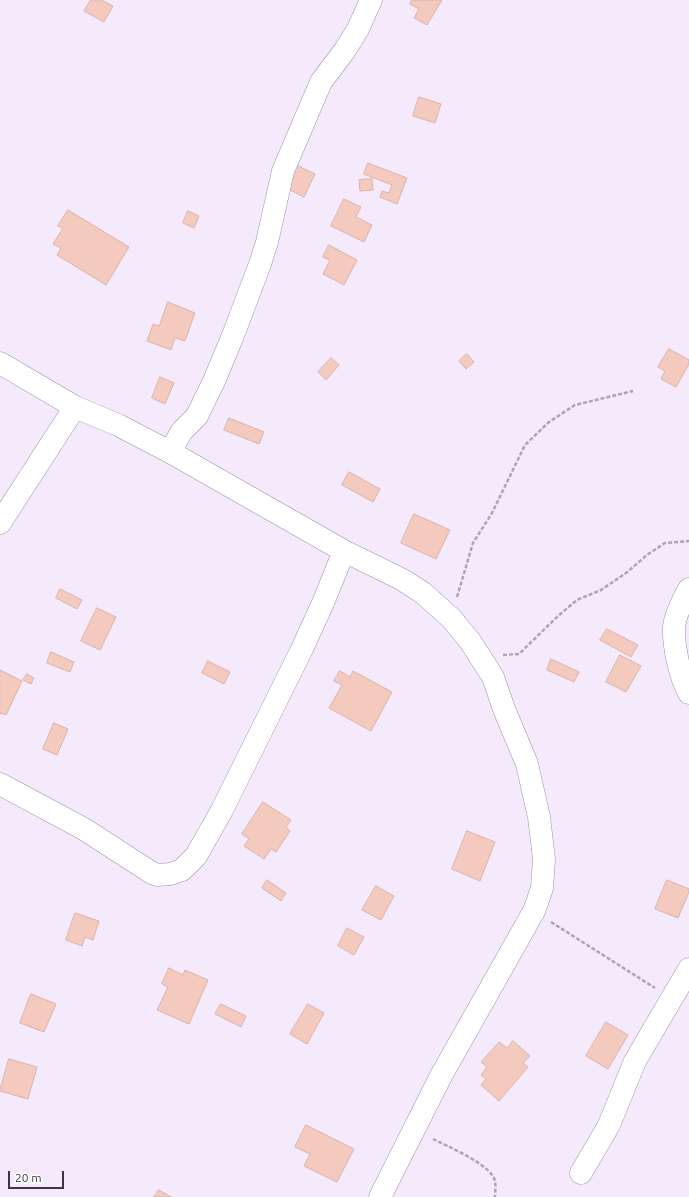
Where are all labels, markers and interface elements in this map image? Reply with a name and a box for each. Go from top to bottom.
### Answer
scale bar [10,1163,66,1189]
text: 20 m [15,1171,42,1184]

